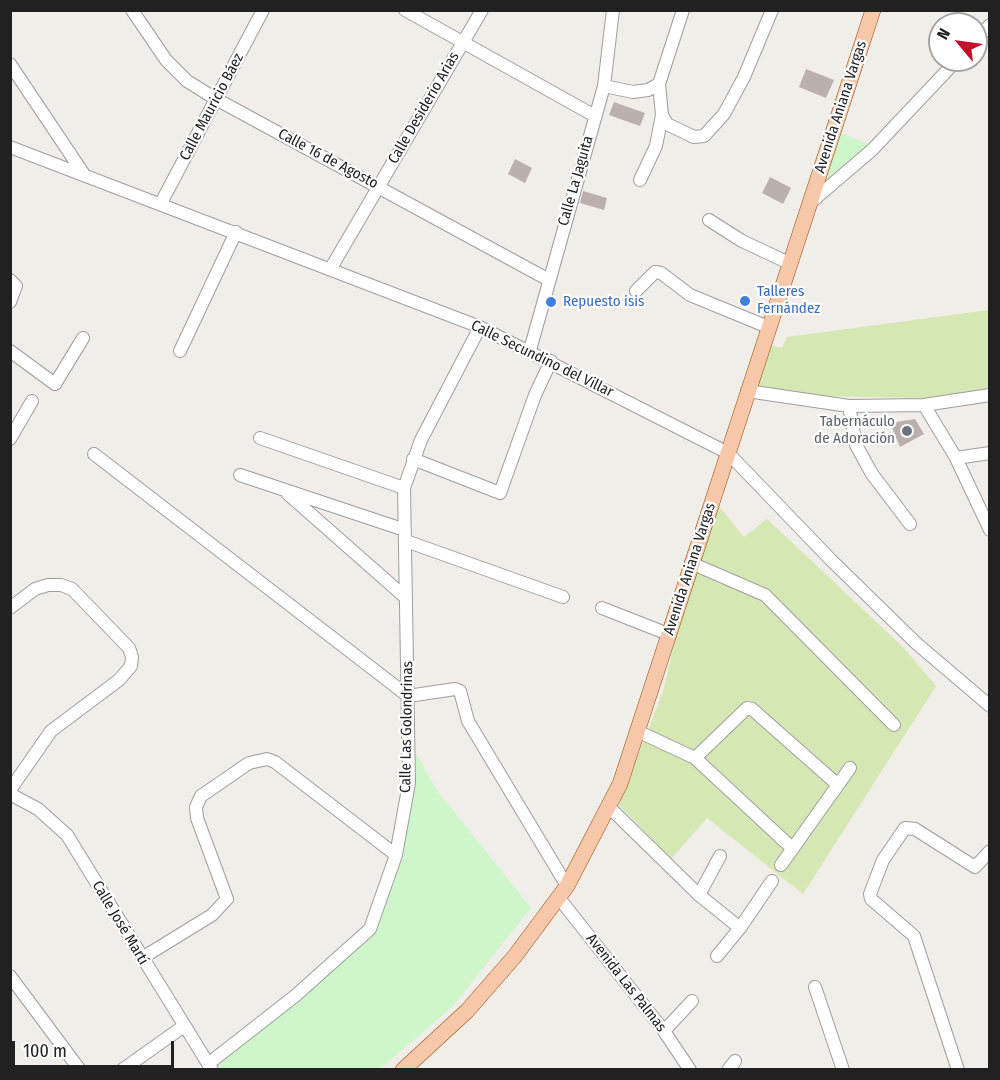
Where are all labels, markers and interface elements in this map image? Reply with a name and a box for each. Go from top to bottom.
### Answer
north arrow [928,12,988,72]
text: N [933,25,954,43]
street label: Avenida Aniana Vargas [811,39,871,175]
street label: Calle Desiderio Arias [385,49,463,167]
street label: Calle Mauricio Báez [176,50,248,164]
street label: Calle 16 de Agosto [275,125,381,193]
street label: Calle La Jaguita [555,134,597,228]
place label: Talleres Fernández [757,283,820,318]
place label: Repuesto isis [563,293,644,311]
marker: Talleres Fernández [738,294,752,308]
marker: Repuesto isis [544,295,558,309]
street label: Calle Secundino del Villar [468,317,616,401]
place label: Tabernáculo de Adoración [814,413,895,448]
marker: Tabernáculo de Adoración [900,424,914,438]
street label: Avenida Aniana Vargas [660,501,720,637]
street label: Calle Las Golondrinas [397,661,417,793]
street label: Calle José Martí [88,878,152,968]
street label: Avenida Las Palmas [582,930,670,1036]
scale bar [15,1029,177,1067]
text: 100 m [23,1040,67,1062]

